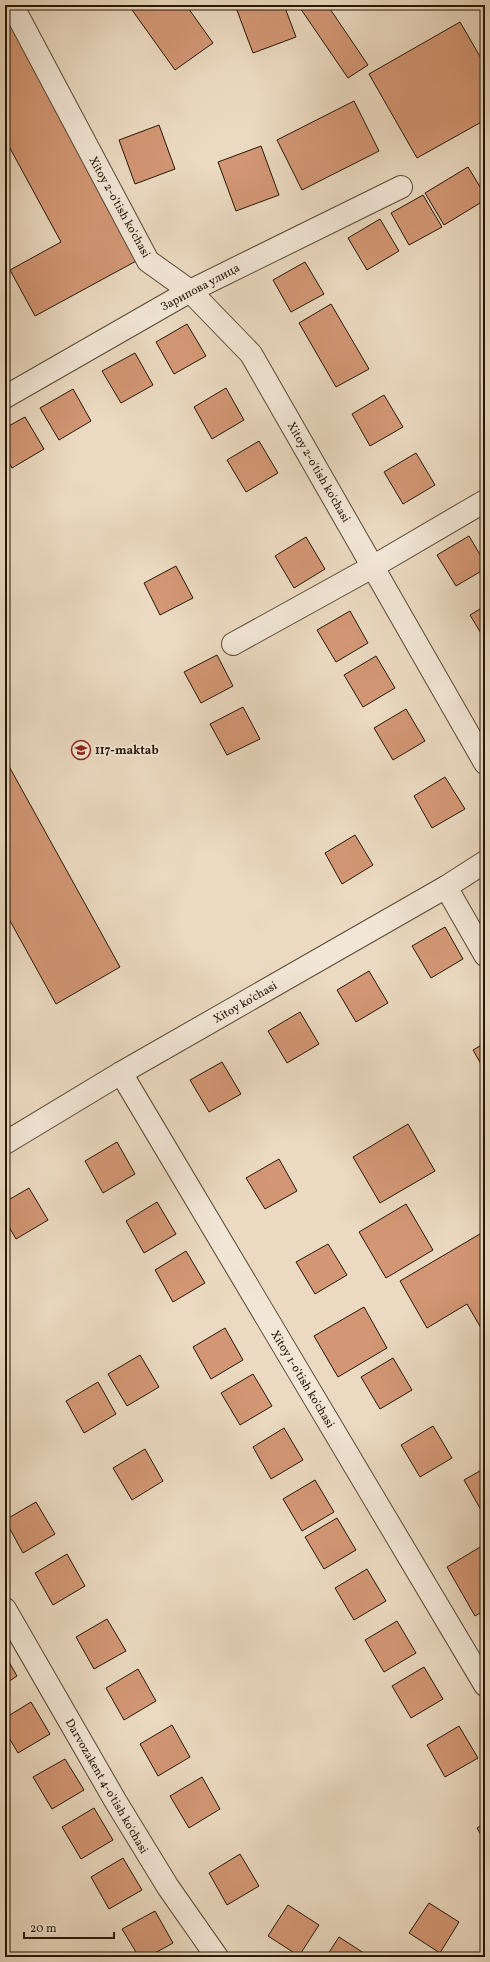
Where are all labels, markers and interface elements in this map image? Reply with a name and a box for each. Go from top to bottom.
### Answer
street label: Xitoy 2-o'tish ko'chasi [85,154,154,261]
street label: Зарипова улица [158,260,243,315]
street label: Xitoy 2-o'tish ko'chasi [283,419,354,526]
school or university icon: 117-maktab [70,739,92,761]
place label: 117-maktab [95,743,159,759]
street label: Xitoy ko'chasi [211,978,281,1028]
street label: Xitoy 1-o'tish ko'chasi [267,1328,338,1432]
street label: Darvozakent 4-o'tish ko'chasi [61,1716,152,1857]
scale bar [24,1914,114,1940]
text: 20 m [30,1921,57,1937]

